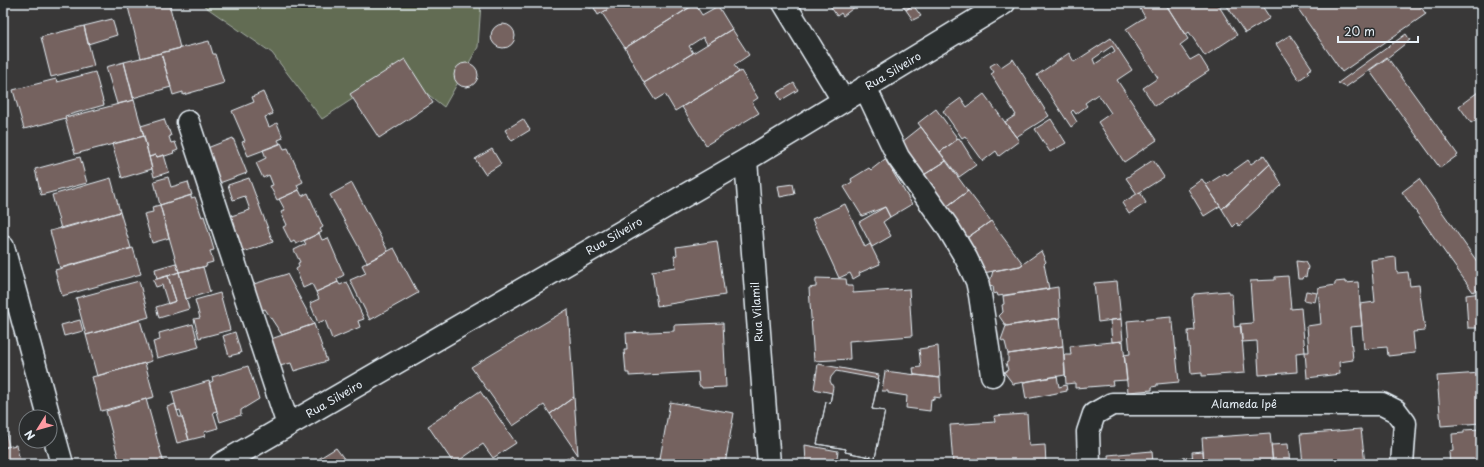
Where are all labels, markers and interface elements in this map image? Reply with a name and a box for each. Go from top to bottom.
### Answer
scale bar [1338,18,1418,44]
text: 20 m [1344,22,1375,40]
street label: Rua Silveiro [861,47,924,94]
street label: Rua Silveiro [582,213,645,259]
street label: Rua Vilamil [746,281,767,343]
street label: Rua Silveiro [302,376,365,422]
street label: Alameda Ipê [1211,395,1277,412]
north arrow [18,409,58,449]
text: N [20,426,39,444]

